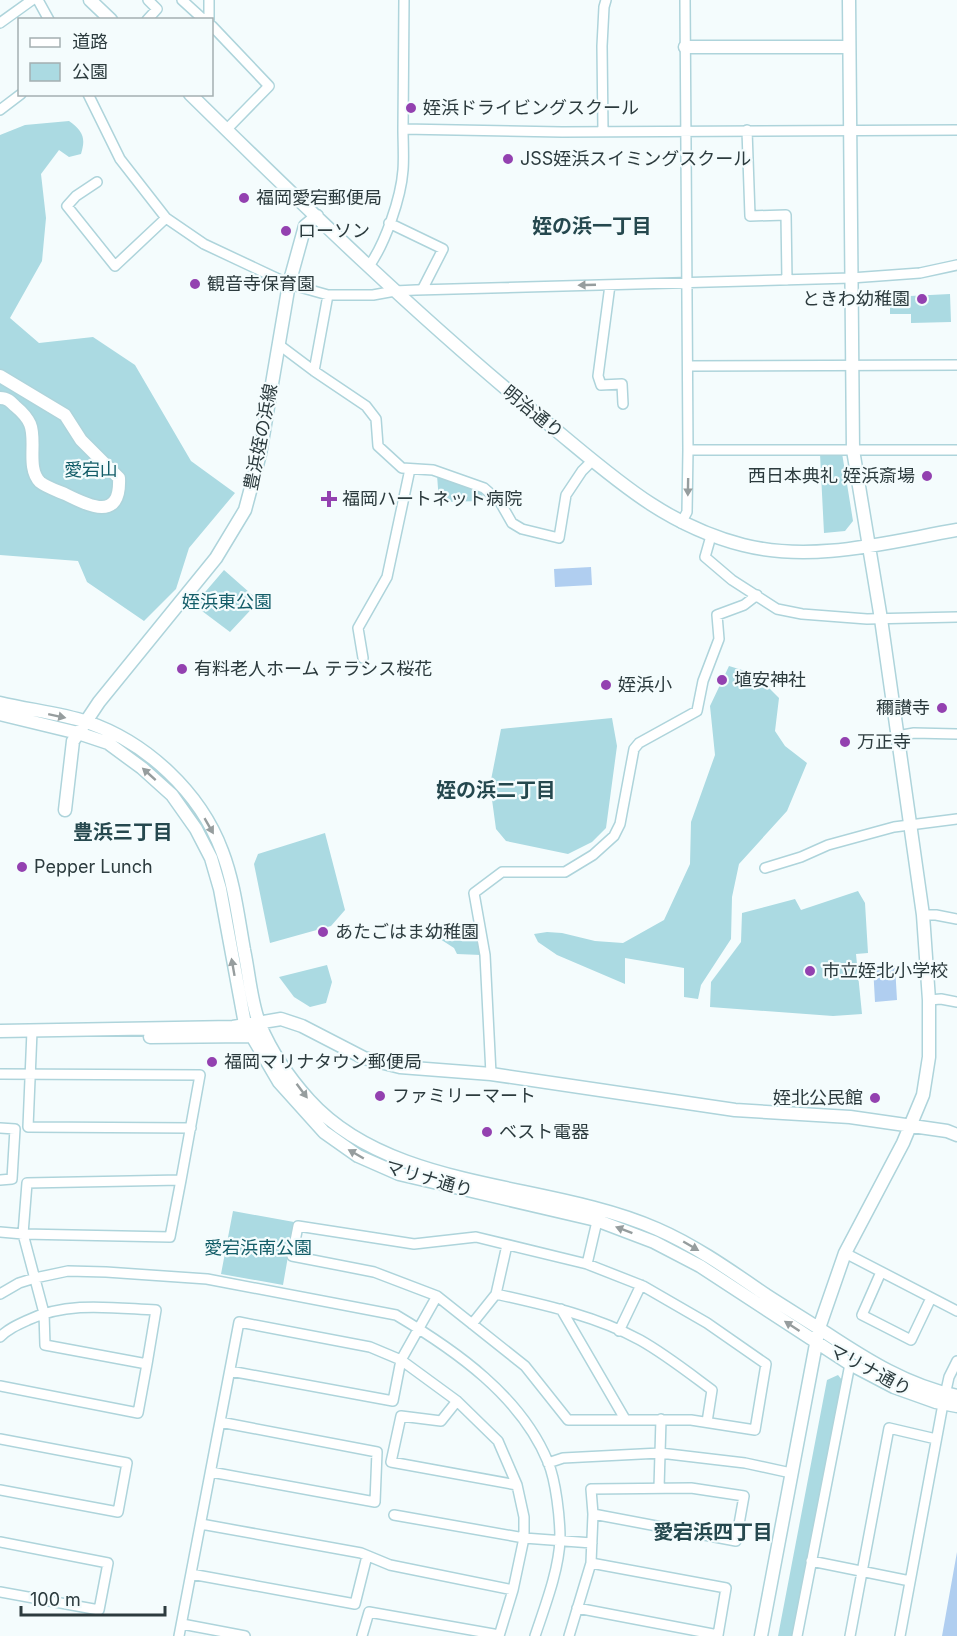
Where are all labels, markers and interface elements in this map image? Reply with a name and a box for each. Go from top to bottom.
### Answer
legend [18,18,213,96]
text: 道路 [72,31,108,52]
text: 公園 [72,61,108,82]
place label: 姪浜ドライビングスクール [423,97,639,118]
marker: 姪浜ドライビングスクール [404,101,418,115]
place label: JSS姪浜スイミングスクール [520,148,751,169]
marker: JSS姪浜スイミングスクール [501,152,515,166]
place label: 福岡愛宕郵便局 [256,187,382,208]
marker: 福岡愛宕郵便局 [237,191,251,205]
district label: 姪の浜一丁目 [532,214,652,238]
place label: ローソン [298,220,370,241]
marker: ローソン [279,224,293,238]
place label: 観音寺保育園 [207,273,315,294]
marker: 観音寺保育園 [188,277,202,291]
one-way arrow [578,281,597,290]
place label: ときわ幼稚園 [802,288,910,309]
marker: ときわ幼稚園 [915,292,929,306]
street label: 明治通り [499,381,568,442]
street label: 豊浜姪の浜線 [240,382,281,492]
park label: 愛宕山 [64,459,118,480]
place label: 西日本典礼 姪浜斎場 [748,465,915,486]
marker: 西日本典礼 姪浜斎場 [920,469,934,483]
one-way arrow [683,478,692,497]
place label: 福岡ハートネット病院 [342,488,522,509]
marker: 福岡ハートネット病院 [320,490,338,508]
park label: 姪浜東公園 [182,591,272,612]
place label: 有料老人ホーム テラシス桜花 [194,658,432,679]
marker: 有料老人ホーム テラシス桜花 [175,662,189,676]
place label: 埴安神社 [734,669,806,690]
marker: 埴安神社 [715,673,729,687]
place label: 姪浜小 [618,674,672,695]
marker: 姪浜小 [599,678,613,692]
place label: 穪讃寺 [876,697,930,718]
marker: 穪讃寺 [935,701,949,715]
one-way arrow [48,712,67,721]
place label: 万正寺 [857,731,911,752]
marker: 万正寺 [838,735,852,749]
one-way arrow [142,767,157,781]
district label: 姪の浜二丁目 [436,778,556,802]
one-way arrow [204,818,214,835]
district label: 豊浜三丁目 [73,820,173,844]
place label: Pepper Lunch [34,856,153,877]
marker: Pepper Lunch [15,860,29,874]
place label: あたごはま幼稚園 [335,921,479,942]
marker: あたごはま幼稚園 [316,925,330,939]
one-way arrow [228,957,237,976]
place label: 市立姪北小学校 [822,960,948,981]
marker: 市立姪北小学校 [803,964,817,978]
place label: 福岡マリナタウン郵便局 [224,1051,422,1072]
marker: 福岡マリナタウン郵便局 [205,1055,219,1069]
one-way arrow [296,1083,308,1098]
place label: ファミリーマート [392,1085,536,1106]
place label: 姪北公民館 [773,1087,863,1108]
marker: ファミリーマート [373,1089,387,1103]
marker: 姪北公民館 [868,1091,882,1105]
place label: ベスト電器 [499,1121,589,1142]
marker: ベスト電器 [480,1125,494,1139]
one-way arrow [348,1148,364,1159]
street label: マリナ通り [383,1156,475,1201]
one-way arrow [614,1225,632,1235]
park label: 愛宕浜南公園 [204,1237,312,1258]
one-way arrow [683,1241,700,1251]
one-way arrow [785,1320,801,1332]
street label: マリナ通り [826,1339,915,1400]
district label: 愛宕浜四丁目 [653,1520,773,1544]
scale bar [21,1579,165,1617]
text: 100 m [30,1589,81,1610]

